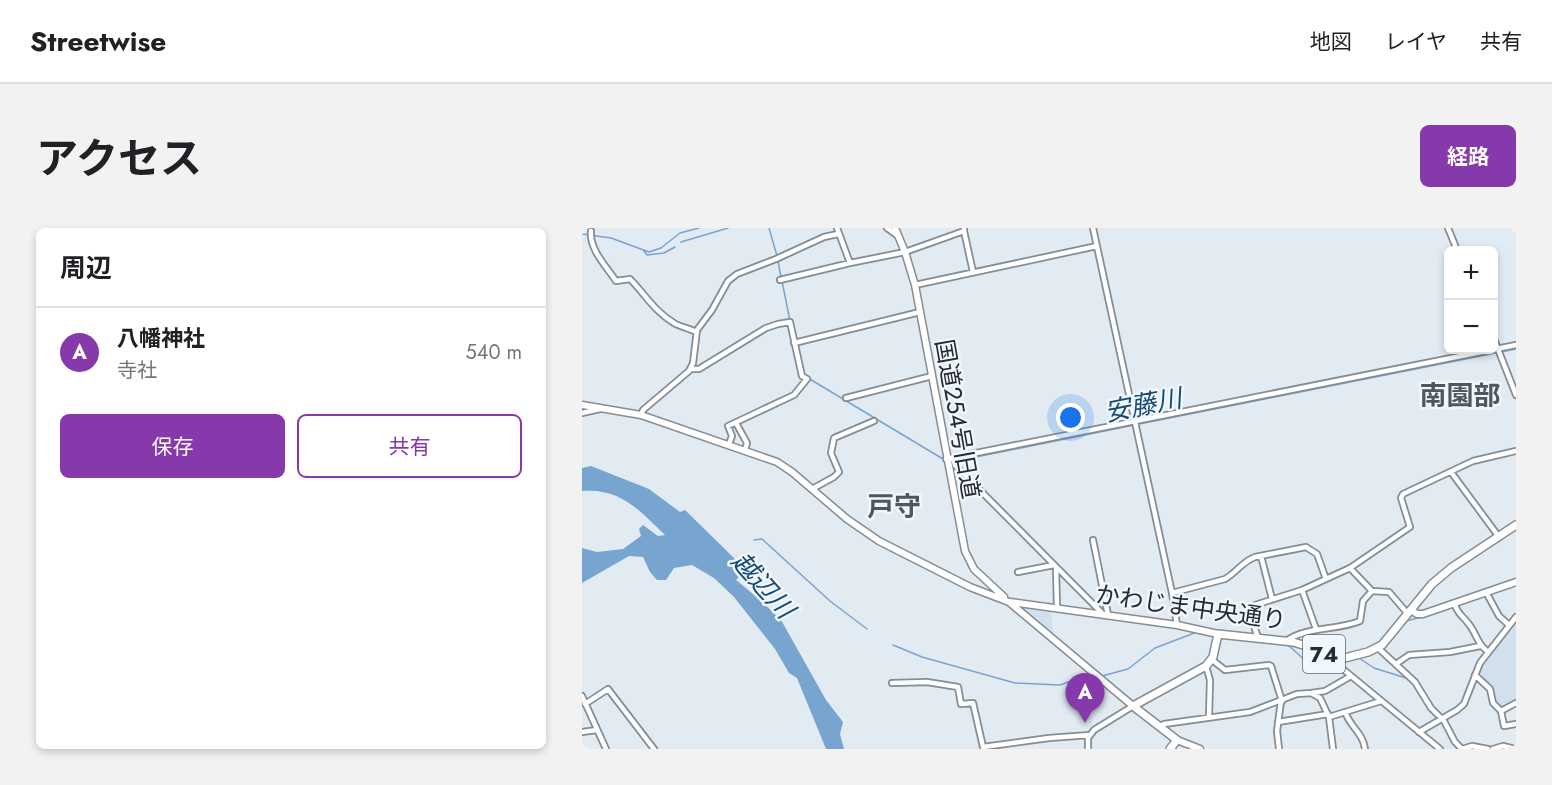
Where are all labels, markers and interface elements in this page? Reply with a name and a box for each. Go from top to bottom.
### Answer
text: Streetwise [30,21,166,62]
text: 地図 [1310,27,1352,57]
text: レイヤ [1385,27,1447,57]
text: 共有 [1480,27,1522,57]
button: 経路 [1420,125,1516,187]
text: アクセス [36,128,202,189]
map controls [1444,246,1498,354]
button: + [1444,246,1498,300]
text: 周辺 [60,249,112,287]
button: − [1444,300,1498,354]
text: 八幡神社 [117,322,205,354]
street label: 国道254号旧道 [927,337,989,501]
text: A [72,338,87,367]
text: 540 m [465,338,522,367]
text: 寺社 [117,356,157,385]
district label: 南園部 [1420,376,1501,415]
water label: 安藤川 [1101,378,1188,431]
your location [1056,403,1085,432]
button: 保存 [60,414,285,478]
button: 共有 [297,414,522,478]
district label: 戸守 [867,487,921,526]
water label: 越辺川 [723,543,805,629]
street label: かわじま中央通り [1093,576,1289,638]
road number: 74 [1303,635,1345,673]
pin: A [1066,674,1104,723]

